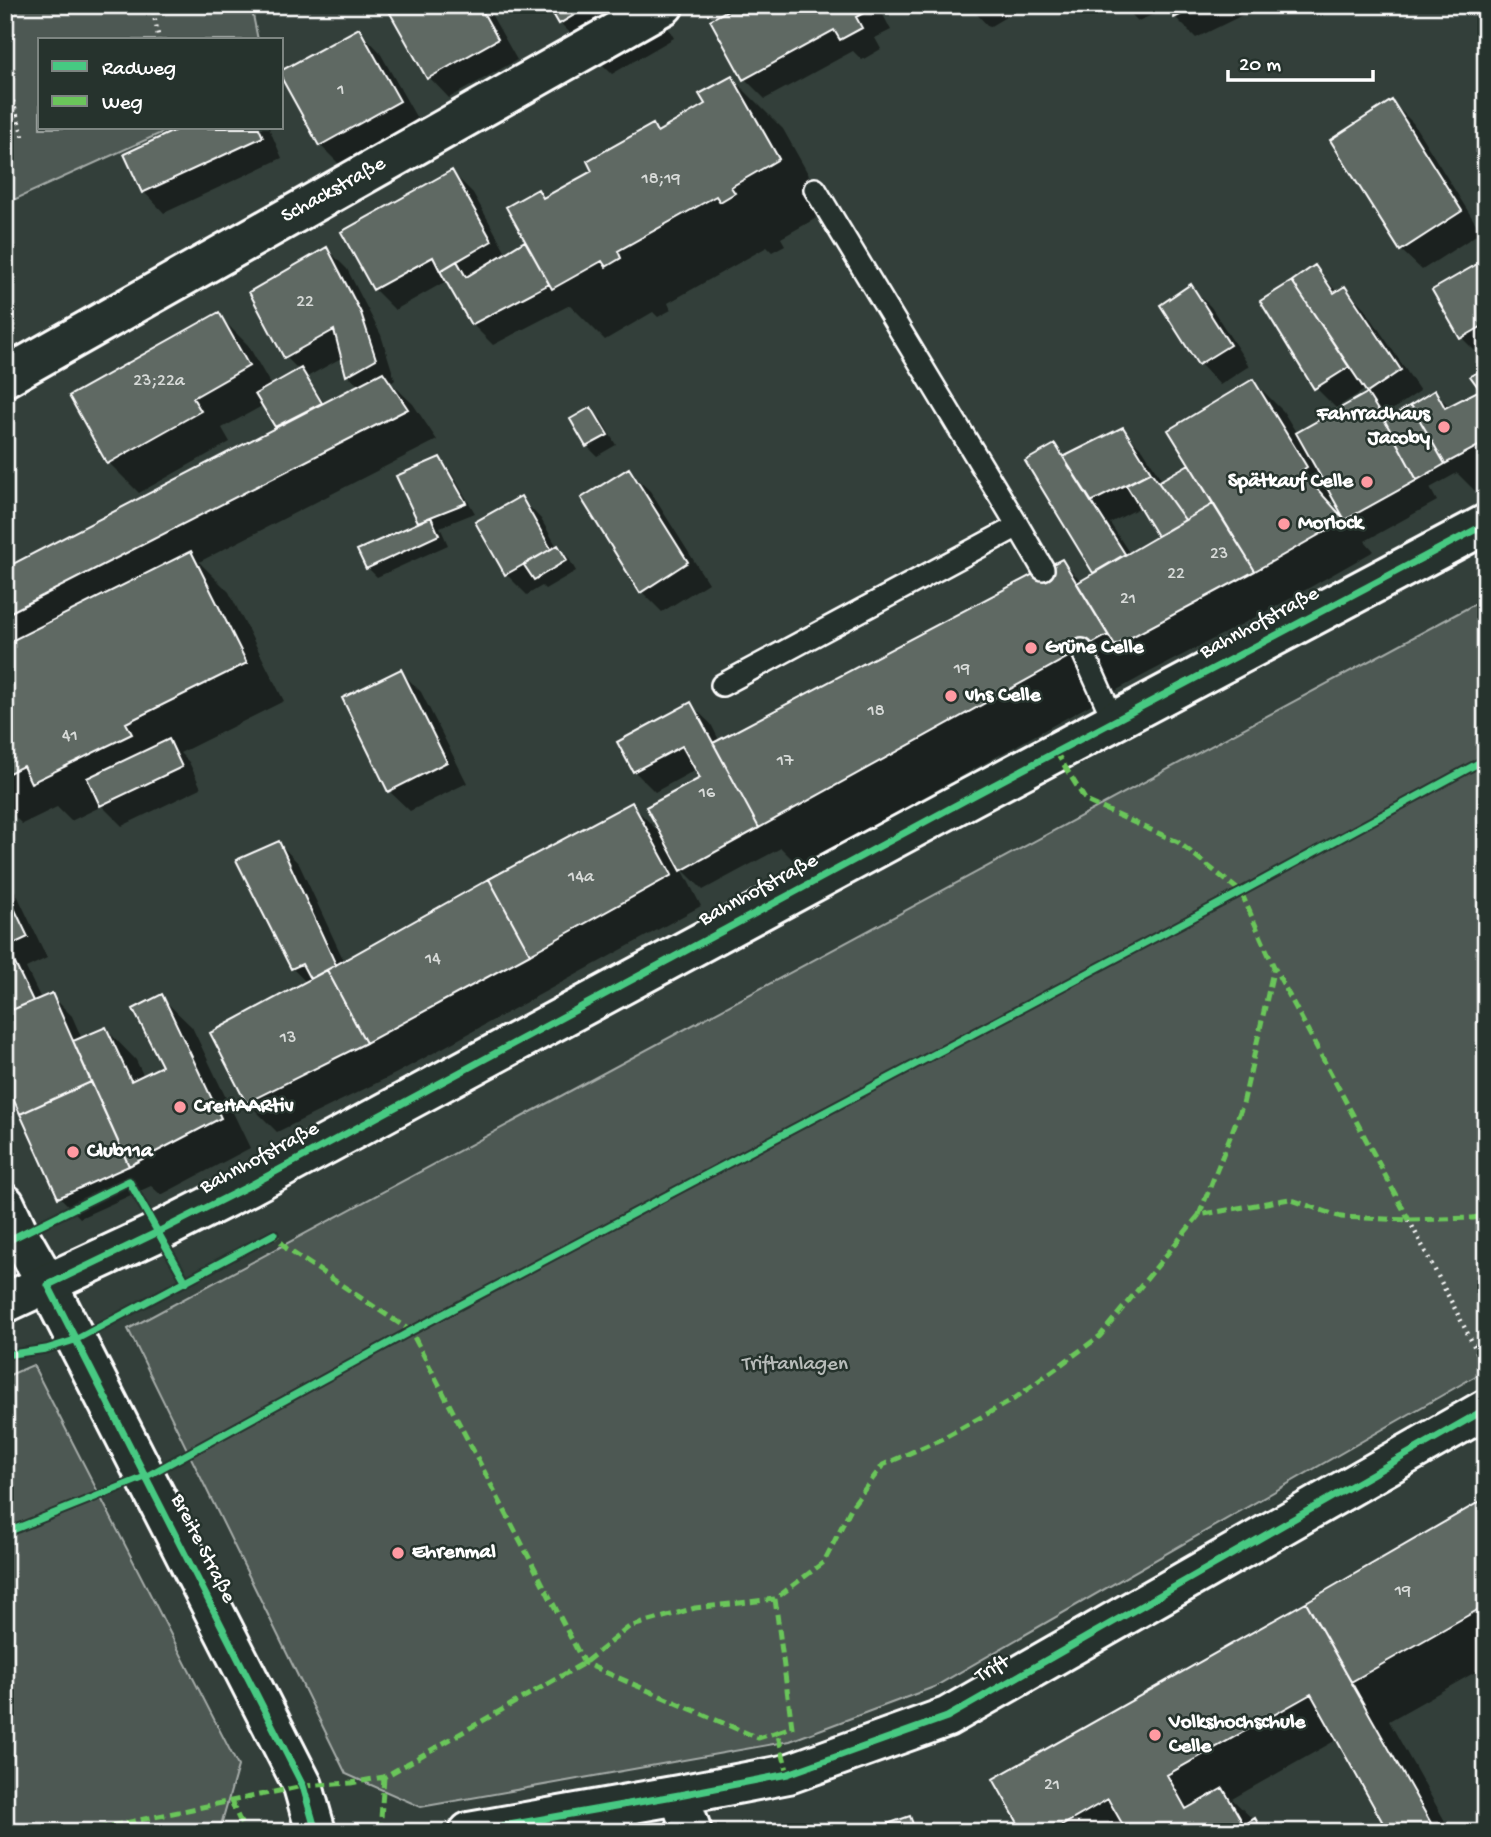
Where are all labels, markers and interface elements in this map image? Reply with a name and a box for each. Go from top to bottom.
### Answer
legend [38,38,284,130]
scale bar [1228,38,1374,82]
text: 20 m [1239,54,1281,79]
text: Radweg [102,58,176,83]
house number: 1 [336,80,345,101]
text: Weg [102,92,143,117]
street label: Schackstraße [278,152,391,230]
house number: 18;19 [640,169,681,190]
house number: 22 [296,292,314,313]
house number: 23;22a [133,371,186,392]
place label: Fahrradhaus Jacoby [1316,403,1431,452]
marker: Fahrradhaus Jacoby [1436,419,1452,435]
place label: Spätkauf Celle [1228,470,1354,495]
marker: Spätkauf Celle [1359,474,1375,490]
place label: Morlock [1298,512,1366,537]
marker: Morlock [1276,516,1292,532]
house number: 23 [1210,544,1228,565]
house number: 22 [1167,564,1185,585]
street label: Bahnhofstraße [1195,582,1325,666]
house number: 21 [1120,589,1136,610]
place label: Grüne Celle [1045,636,1145,661]
marker: Grüne Celle [1023,640,1039,656]
house number: 19 [953,659,970,680]
place label: vhs Celle [964,684,1042,709]
marker: vhs Celle [943,688,959,704]
house number: 18 [866,701,885,722]
house number: 41 [62,726,78,747]
house number: 17 [776,751,794,772]
house number: 16 [698,783,716,804]
street label: Bahnhofstraße [694,849,824,933]
house number: 14a [567,867,595,888]
house number: 14 [424,949,441,970]
house number: 13 [279,1028,296,1049]
place label: CreHAARtiv [193,1095,295,1120]
marker: CreHAARtiv [172,1099,188,1115]
street label: Bahnhofstraße [195,1117,325,1201]
place label: Club11a [86,1140,154,1165]
marker: Club11a [65,1144,81,1160]
park label: Triftanlagen [741,1353,848,1378]
street label: Breite Straße [163,1489,241,1609]
place label: Ehrenmal [412,1541,496,1566]
marker: Ehrenmal [390,1545,406,1561]
house number: 19 [1394,1581,1411,1602]
street label: Trift [971,1649,1017,1690]
place label: Volkshochschule Celle [1168,1711,1307,1760]
marker: Volkshochschule Celle [1147,1727,1163,1743]
house number: 21 [1044,1775,1060,1796]

